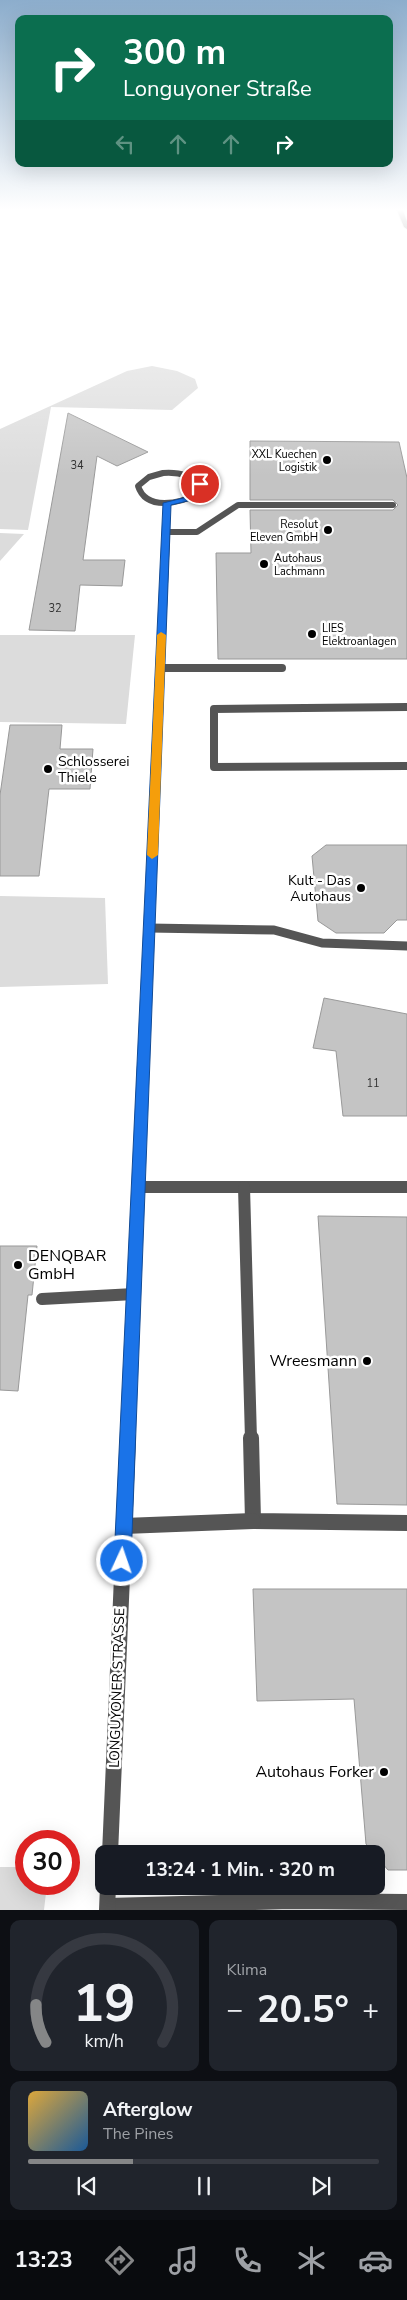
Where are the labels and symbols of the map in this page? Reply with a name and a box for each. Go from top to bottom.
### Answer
place label: XXL Kuechen Logistik [252,447,317,475]
marker: XXL Kuechen Logistik [321,454,333,466]
house number: 34 [70,458,84,473]
pin [179,463,221,505]
place label: Resolut Eleven GmbH [250,517,318,545]
marker: Resolut Eleven GmbH [322,524,334,536]
place label: Autohaus Lachmann [274,551,325,579]
marker: Autohaus Lachmann [258,558,270,570]
house number: 32 [48,601,62,616]
place label: LIES Elektroanlagen [322,621,396,649]
marker: LIES Elektroanlagen [306,628,318,640]
place label: Schlosserei Thiele [58,752,129,787]
marker: Schlosserei Thiele [42,763,54,775]
place label: Kult - Das Autohaus [288,871,351,906]
marker: Kult - Das Autohaus [355,882,367,894]
house number: 11 [366,1076,380,1091]
place label: DENQBAR GmbH [28,1245,107,1285]
marker: DENQBAR GmbH [12,1259,24,1271]
place label: Wreesmann [270,1350,357,1372]
marker: Wreesmann [361,1355,373,1367]
position arrow [95,1534,147,1586]
street label: LONGUYONER STRASSE [105,1608,129,1768]
place label: Autohaus Forker [255,1761,374,1783]
marker: Autohaus Forker [378,1766,390,1778]
speed limit sign: 30 [15,1830,80,1895]

